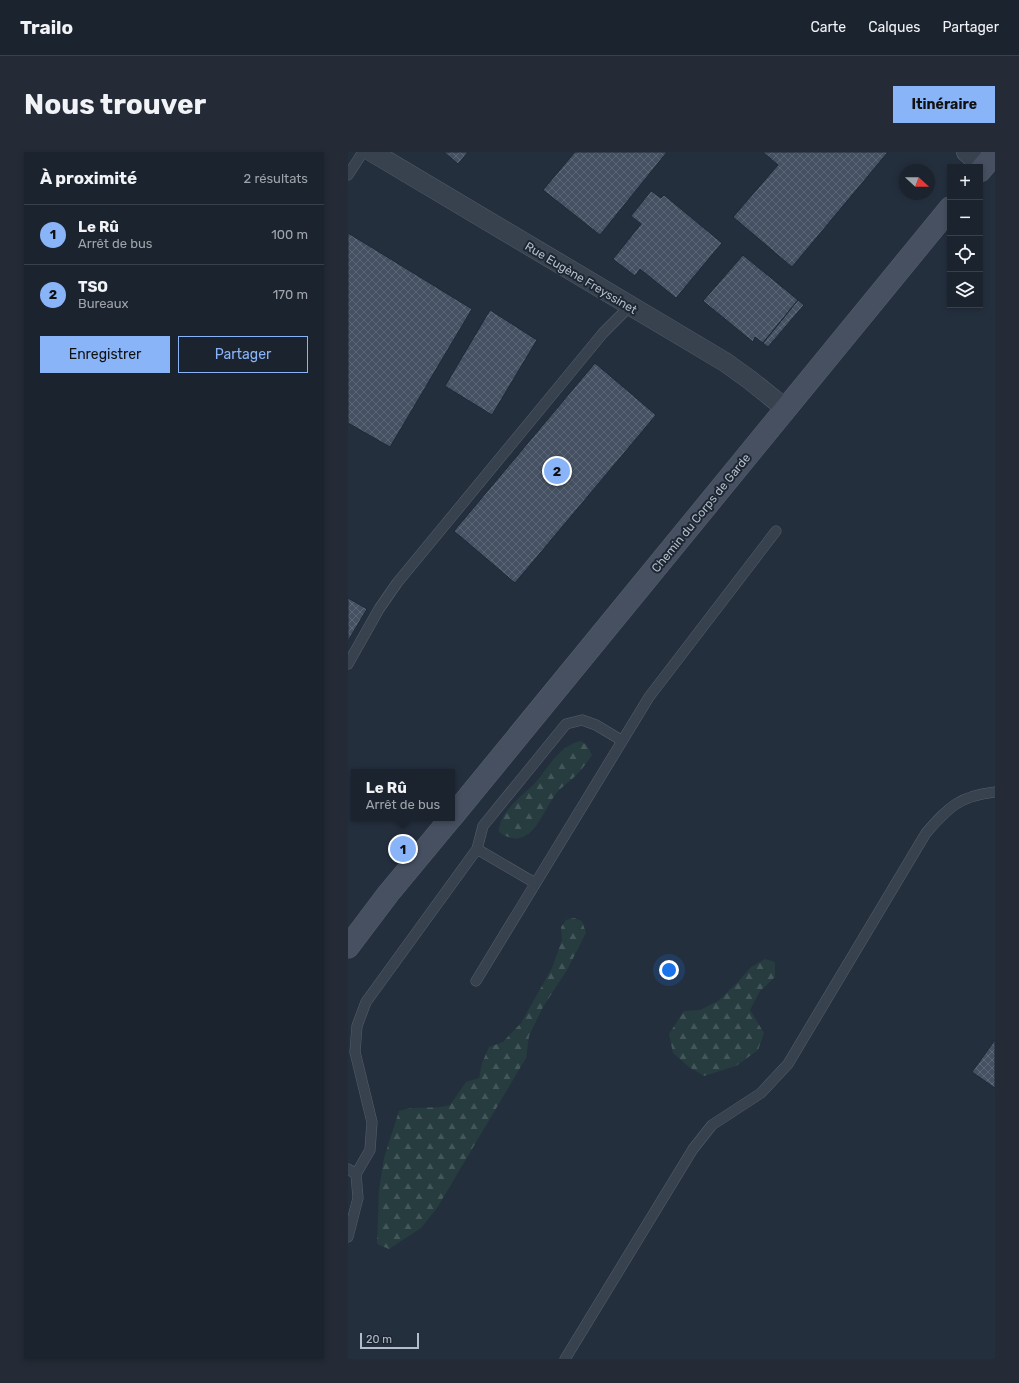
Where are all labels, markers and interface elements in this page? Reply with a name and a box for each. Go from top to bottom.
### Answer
text: Trailo [20,16,73,39]
text: Carte [810,19,846,36]
text: Calques [868,19,920,36]
text: Partager [942,19,999,36]
button: Itinéraire [893,86,995,123]
text: Nous trouver [24,88,206,121]
north arrow [899,164,935,200]
map controls [947,164,983,308]
button: + [947,164,983,200]
text: À proximité [40,168,137,188]
text: 2 résultats [244,171,308,186]
button: − [947,200,983,236]
text: Le Rû [78,218,119,236]
text: 1 [50,227,56,242]
text: 100 m [271,227,308,242]
text: Arrêt de bus [78,236,152,251]
button: locate [947,236,983,272]
street label: Rue Eugène Freyssinet [523,239,640,317]
button: layers [947,272,983,308]
text: TSO [78,278,108,296]
text: 2 [49,287,57,302]
text: 170 m [273,287,308,302]
text: Bureaux [78,296,129,311]
button: Enregistrer [40,336,170,373]
button: Partager [178,336,308,373]
street label: Chemin du Corps de Garde [649,451,753,575]
pin: 2 [544,456,570,486]
popup [351,769,455,821]
text: Le Rû [366,779,407,797]
text: Arrêt de bus [366,797,440,812]
pin: 1 [390,834,416,864]
your location [659,960,679,980]
scale bar [360,1331,419,1350]
text: 20 m [366,1333,392,1346]

